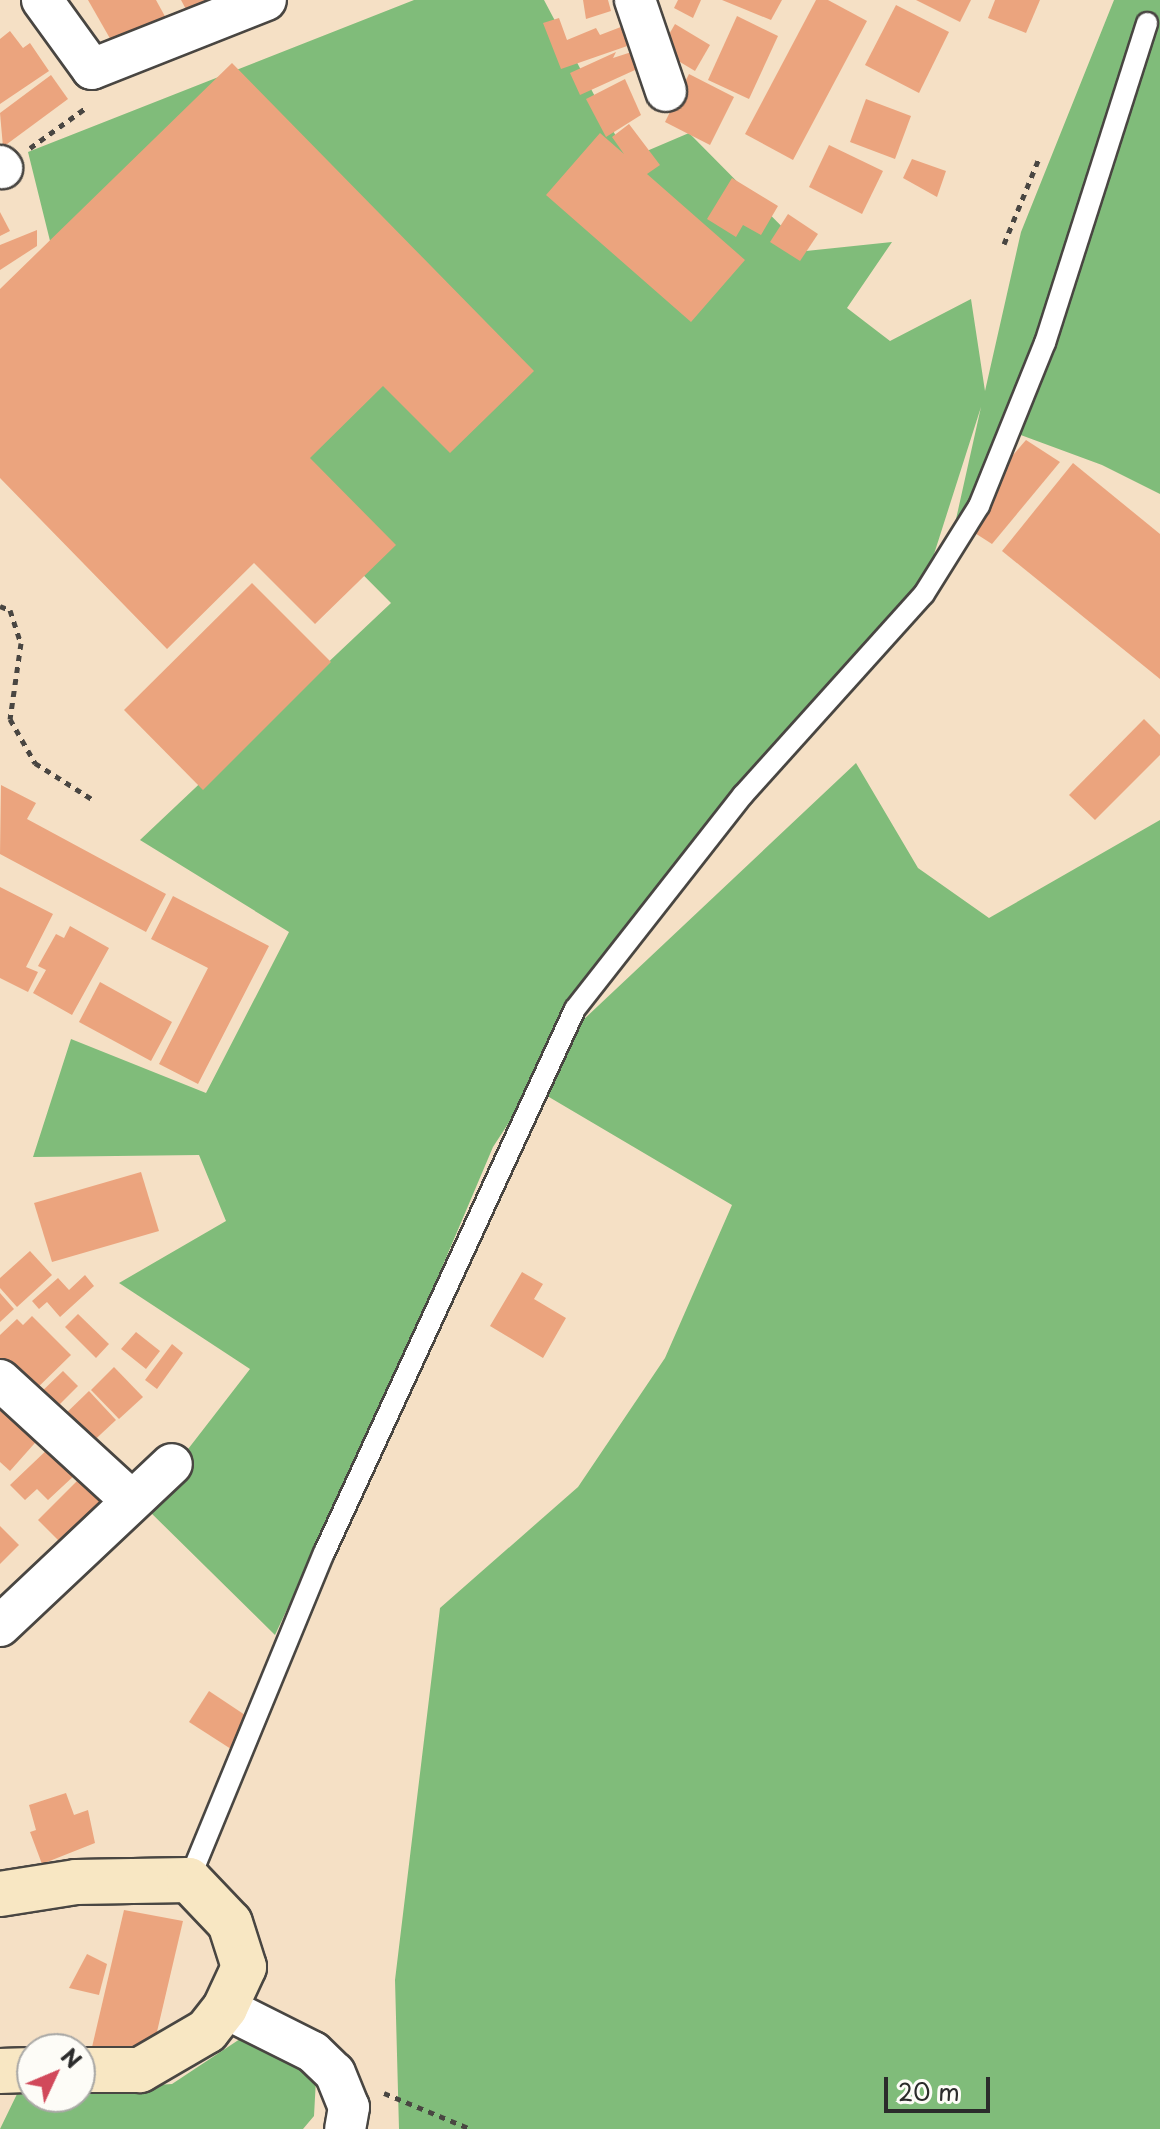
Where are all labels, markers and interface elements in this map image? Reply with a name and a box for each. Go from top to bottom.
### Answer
north arrow [16,2033,96,2113]
text: N [54,2040,90,2075]
scale bar [888,2061,994,2111]
text: 20 m [898,2073,960,2109]

